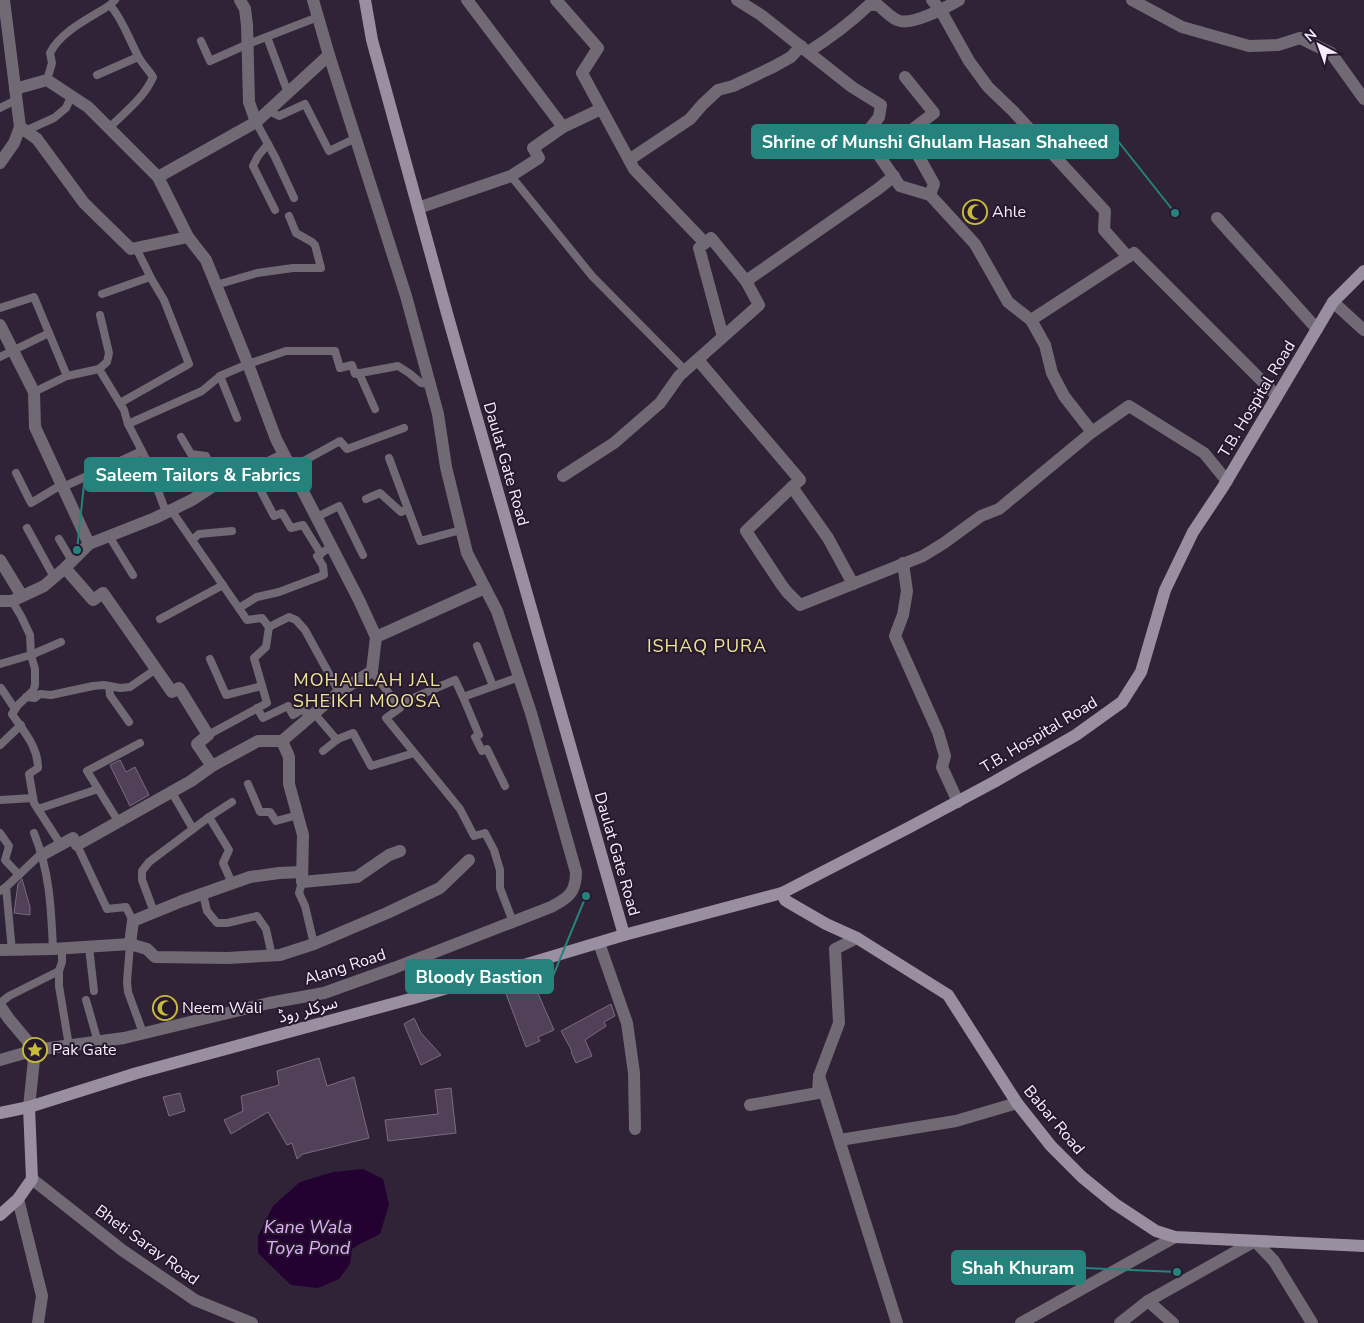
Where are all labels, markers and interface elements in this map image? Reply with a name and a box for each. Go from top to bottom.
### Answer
north arrow [1294,20,1344,70]
text: N [1301,25,1321,46]
callout: Shrine of Munshi Ghulam Hasan Shaheed [752,125,1118,158]
text: Shrine of Munshi Ghulam Hasan Shaheed [762,130,1108,154]
mosque icon: Ahle [962,199,988,225]
place label: Ahle [992,201,1026,223]
street label: T.B. Hospital Road [1213,336,1301,462]
street label: Daulat Gate Road [478,400,534,528]
callout: Saleem Tailors & Fabrics [85,458,311,491]
text: Saleem Tailors & Fabrics [95,463,301,487]
district label: ISHAQ PURA [647,634,767,658]
district label: MOHALLAH JAL SHEIKH MOOSA [293,668,441,713]
street label: T.B. Hospital Road [976,691,1102,779]
street label: Daulat Gate Road [589,790,645,918]
street label: Alang Road [301,943,389,991]
callout: Bloody Bastion [406,960,553,993]
text: Bloody Bastion [415,965,543,989]
street label: سرکلر روڈ [276,992,340,1028]
mosque icon: Neem Wali [152,995,178,1021]
place label: Neem Wali [182,997,262,1019]
place icon: Pak Gate [22,1037,48,1063]
place label: Pak Gate [52,1039,116,1061]
street label: Babar Road [1019,1081,1089,1159]
street label: Bheti Saray Road [90,1200,204,1290]
water label: Kane Wala Toya Pond [264,1215,352,1260]
callout: Shah Khuram [952,1251,1085,1284]
text: Shah Khuram [962,1256,1074,1280]

